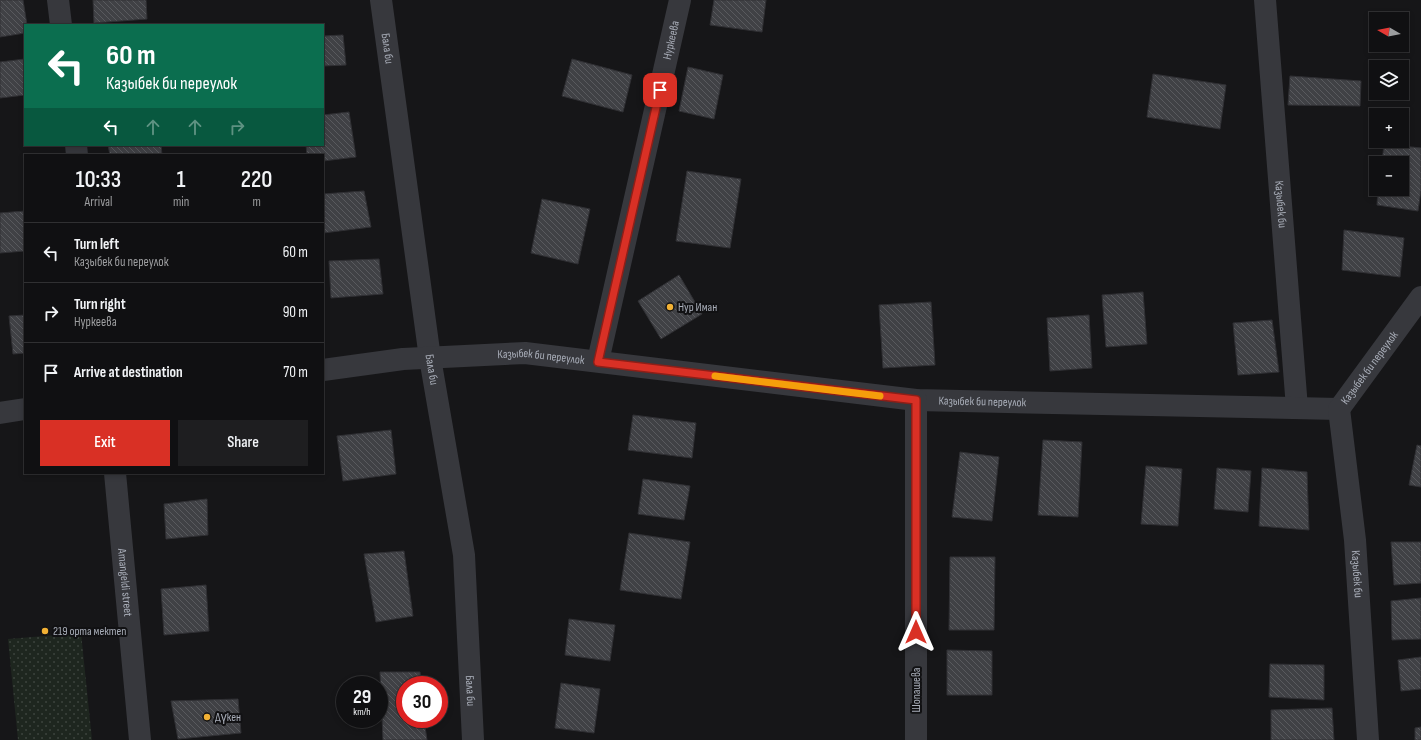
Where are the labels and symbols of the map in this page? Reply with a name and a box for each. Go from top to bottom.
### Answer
north arrow [1369,12,1409,52]
street label: Нуркеева [660,19,683,61]
street label: Бала би [378,32,397,65]
pin [643,73,677,107]
street label: Казыбек би [1271,180,1290,229]
place label: Нур Иман [678,300,717,315]
marker: Нур Иман [665,302,675,312]
street label: Казыбек би переулок [1338,328,1402,408]
street label: Казыбек би переулок [497,346,586,368]
street label: Бала би [422,353,442,386]
street label: Казыбек би переулок [938,393,1027,410]
street label: Amangeldi street [114,547,135,618]
street label: Казыбек би [1348,550,1366,598]
position arrow [895,611,937,653]
place label: 219 орта мектеп [53,624,126,639]
marker: 219 орта мектеп [40,626,50,636]
street label: Шопашева [909,667,924,712]
street label: Бала би [462,675,478,706]
speed limit sign: 30 [396,676,448,728]
place label: Дүкен [215,710,241,725]
marker: Дүкен [202,712,212,722]

